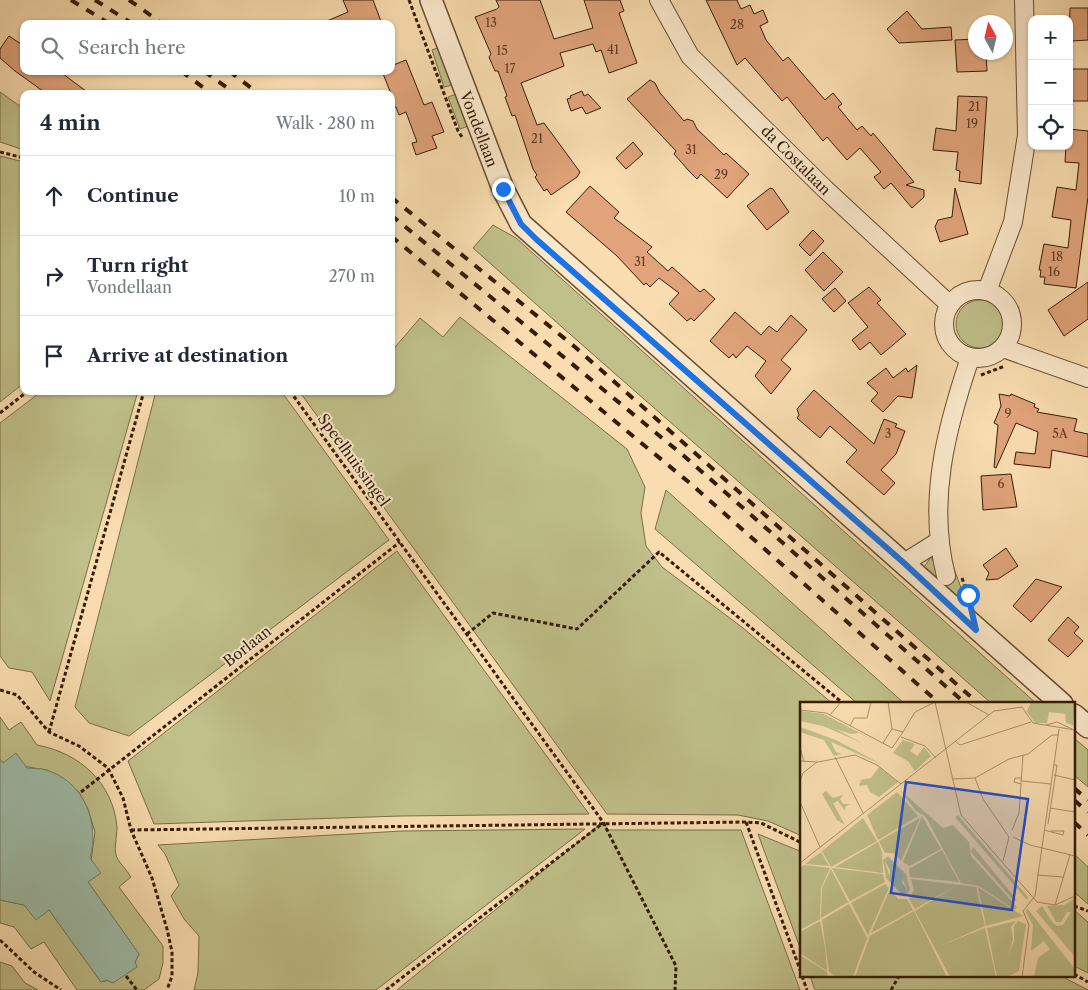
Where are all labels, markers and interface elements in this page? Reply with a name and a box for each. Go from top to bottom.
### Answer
house number: 13 [485,15,497,30]
north arrow [968,15,1013,60]
map controls [1028,15,1073,150]
button: + [1028,15,1073,60]
house number: 28 [730,17,744,32]
search box [20,20,395,75]
icon: search [38,34,66,62]
text: Search here [78,36,186,59]
house number: 41 [607,42,619,57]
house number: 15 [496,43,508,58]
button: − [1028,60,1073,105]
house number: 17 [505,61,516,76]
street label: Vondellaan [455,87,502,170]
house number: 21 [968,99,980,114]
button: locate [1028,105,1073,150]
text: 4 min [40,110,101,135]
text: Walk · 280 m [276,113,375,133]
house number: 19 [966,116,978,131]
street label: da Costalaan [757,121,835,199]
house number: 21 [531,131,543,146]
house number: 31 [685,142,697,157]
house number: 29 [714,167,728,182]
route end [492,178,515,201]
icon: ahead [40,182,68,210]
text: Continue [87,184,179,207]
text: 10 m [339,186,375,206]
house number: 18 [1051,249,1063,264]
text: Turn right [87,254,188,277]
house number: 31 [634,254,646,269]
icon: right [40,262,68,290]
house number: 16 [1048,264,1060,279]
text: 270 m [329,266,375,286]
text: Vondellaan [87,277,172,297]
icon: arrive [40,342,68,370]
text: Arrive at destination [87,344,288,367]
house number: 9 [1004,406,1012,421]
street label: Speelhuissingel [314,410,394,511]
house number: 3 [885,426,891,441]
house number: 5A [1052,426,1069,441]
house number: 6 [997,476,1005,491]
route start [957,584,980,607]
street label: Borlaan [219,621,275,671]
inset map [800,702,1076,978]

